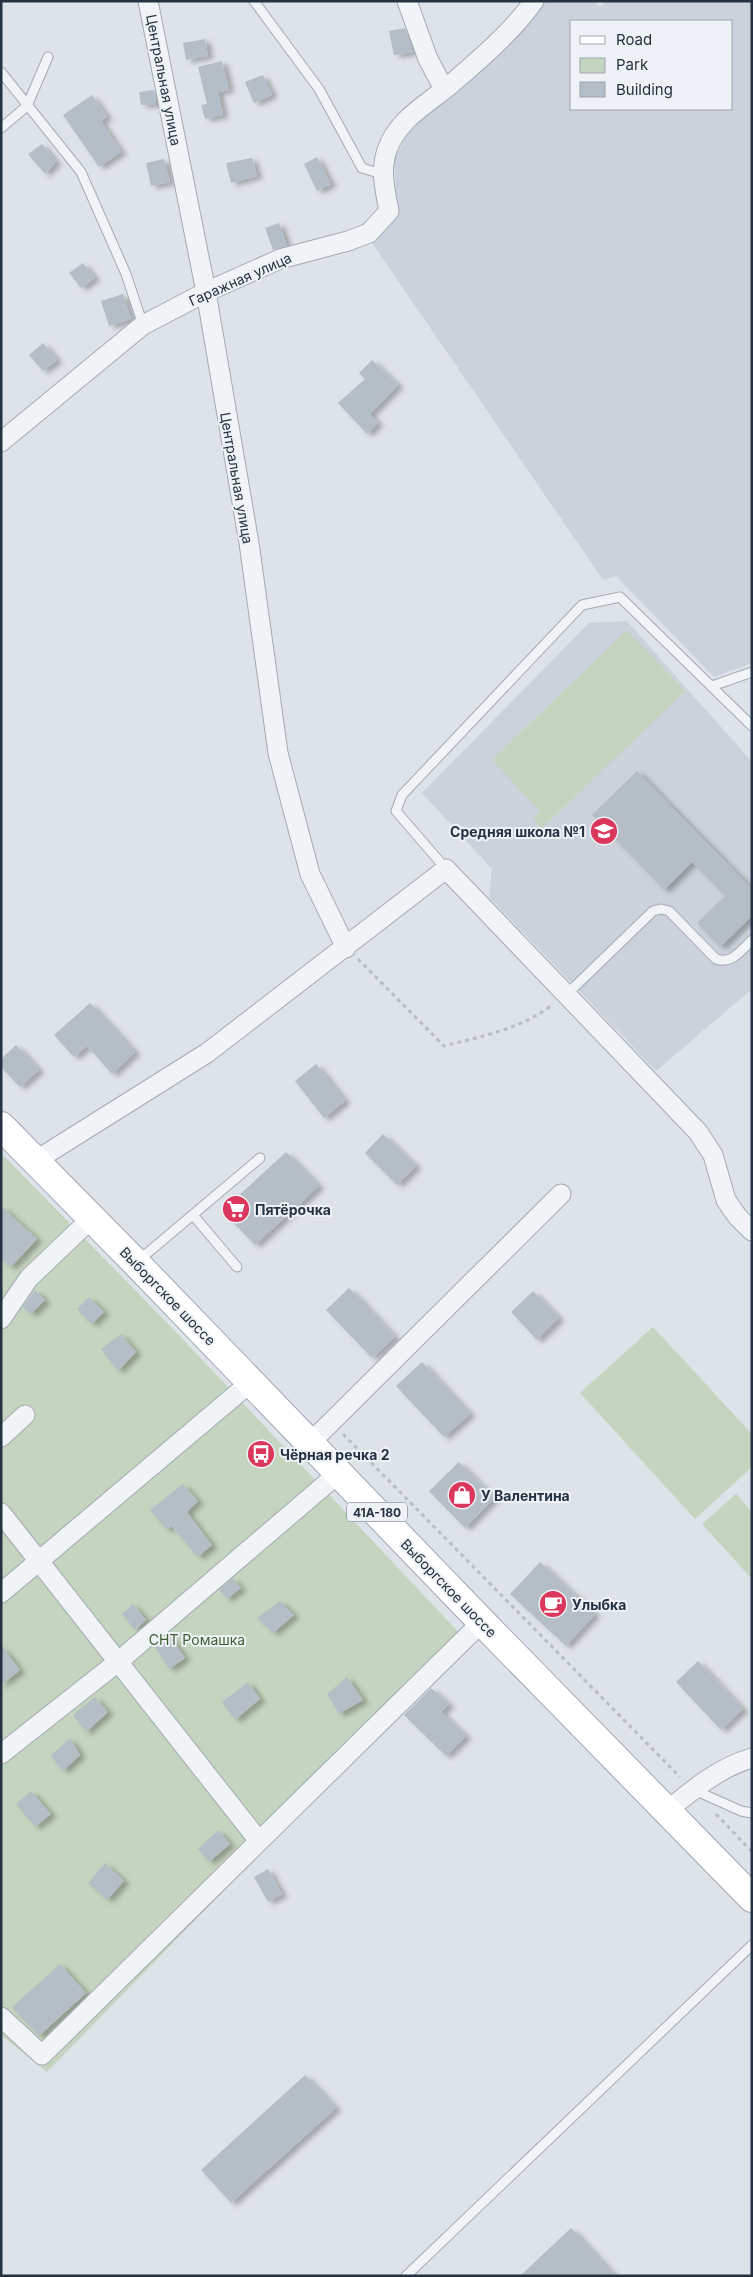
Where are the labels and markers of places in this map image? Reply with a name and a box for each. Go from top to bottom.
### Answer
school or university icon: Средняя школа №1 [589,816,619,846]
place label: Средняя школа №1 [450,823,585,840]
supermarket icon: Пятёрочка [221,1194,251,1224]
place label: Пятёрочка [255,1201,331,1218]
bus stop icon: Чёрная речка 2 [246,1439,276,1469]
place label: Чёрная речка 2 [280,1446,390,1463]
shop icon: У Валентина [447,1480,477,1510]
place label: У Валентина [481,1487,570,1504]
cafe icon: Улыбка [538,1589,568,1619]
place label: Улыбка [572,1596,626,1613]

